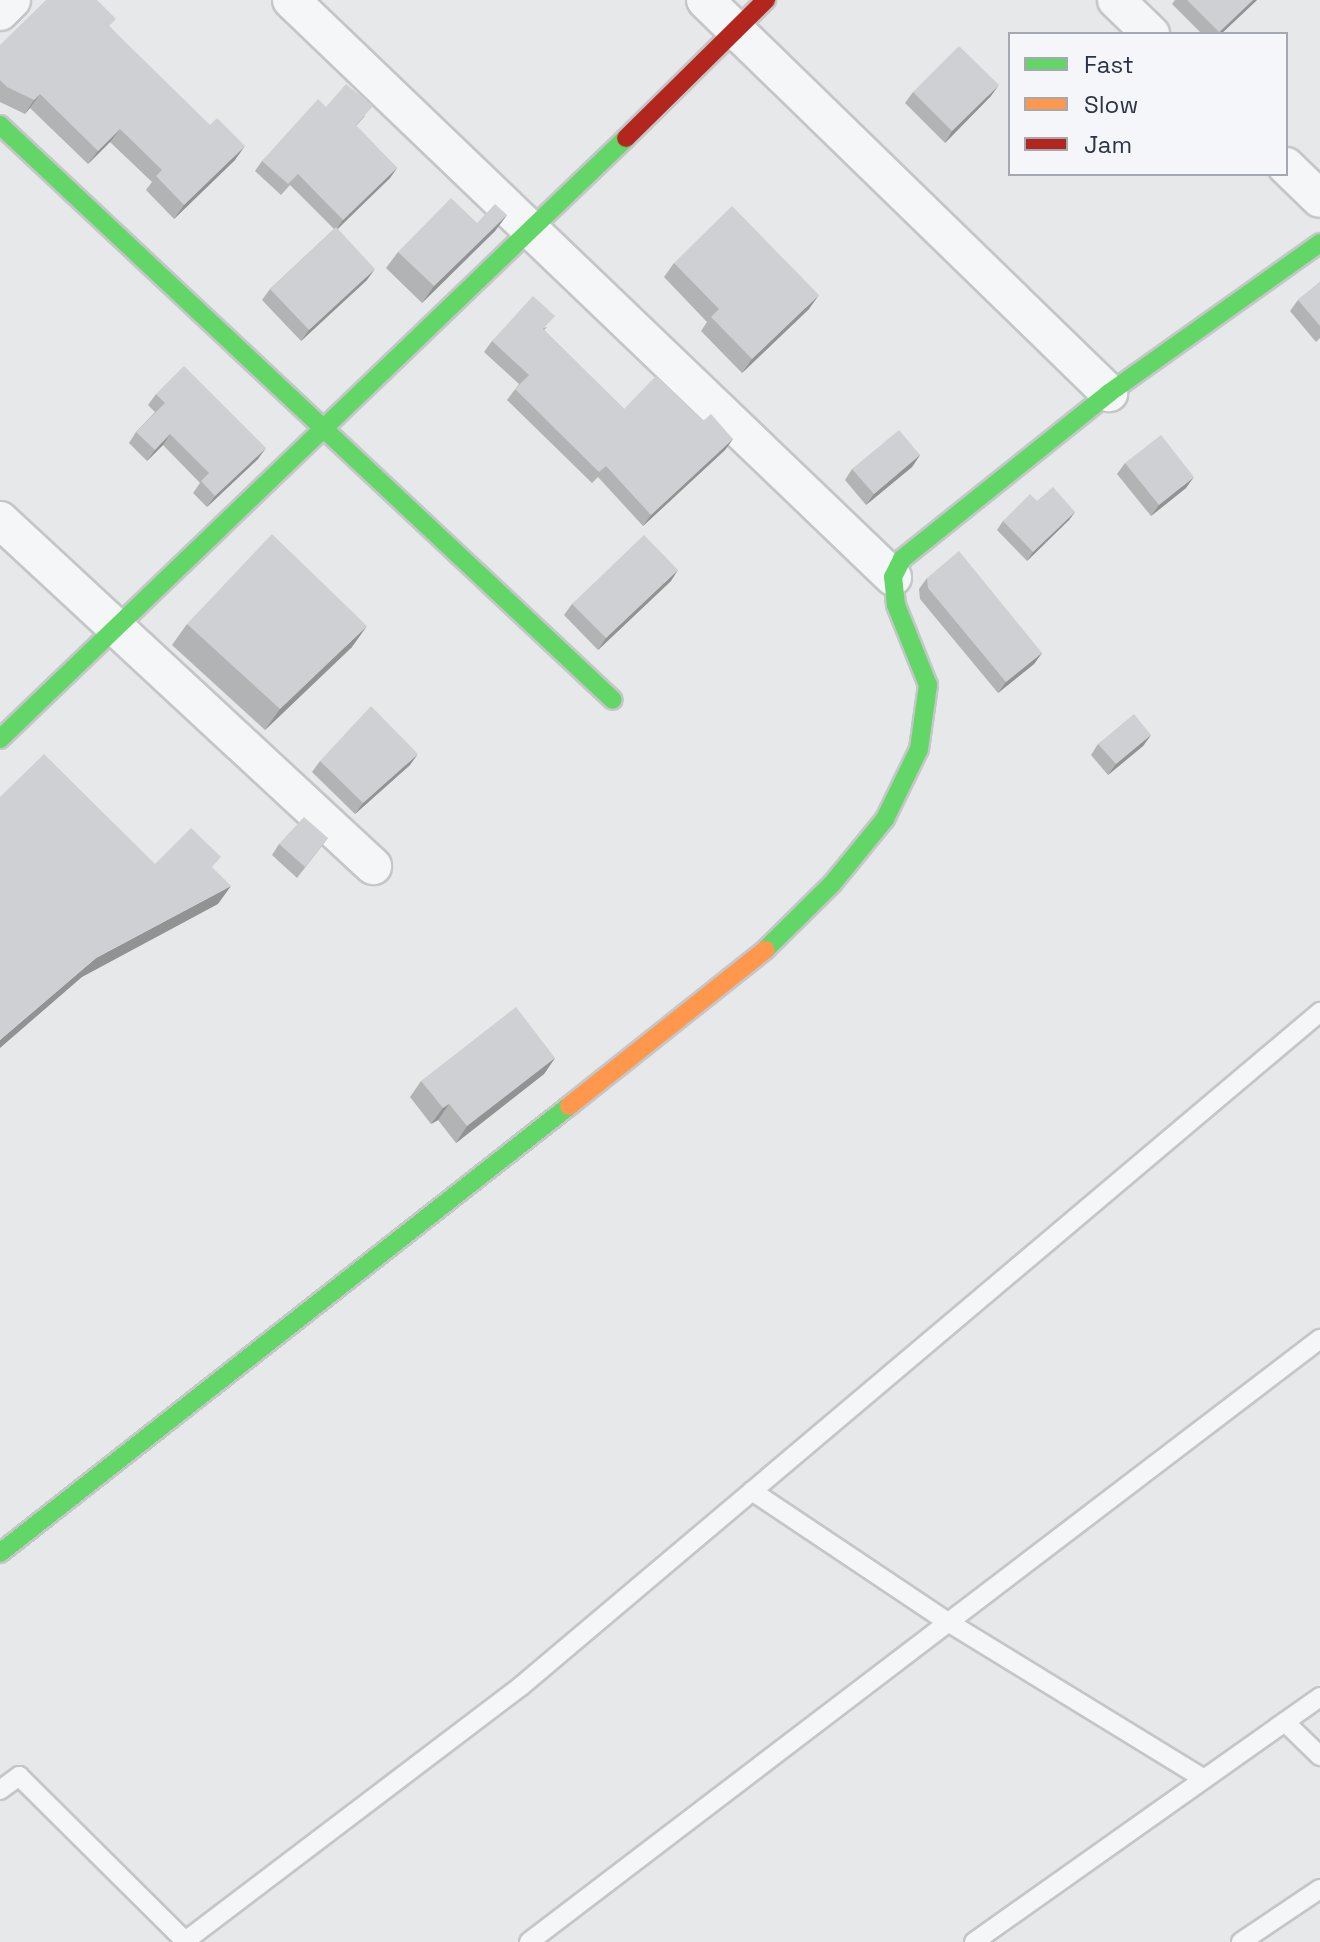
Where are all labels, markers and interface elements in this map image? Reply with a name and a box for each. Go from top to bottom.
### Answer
legend [1008,32,1288,176]
text: Fast [1084,49,1134,80]
text: Slow [1084,89,1138,120]
text: Jam [1084,129,1132,160]

